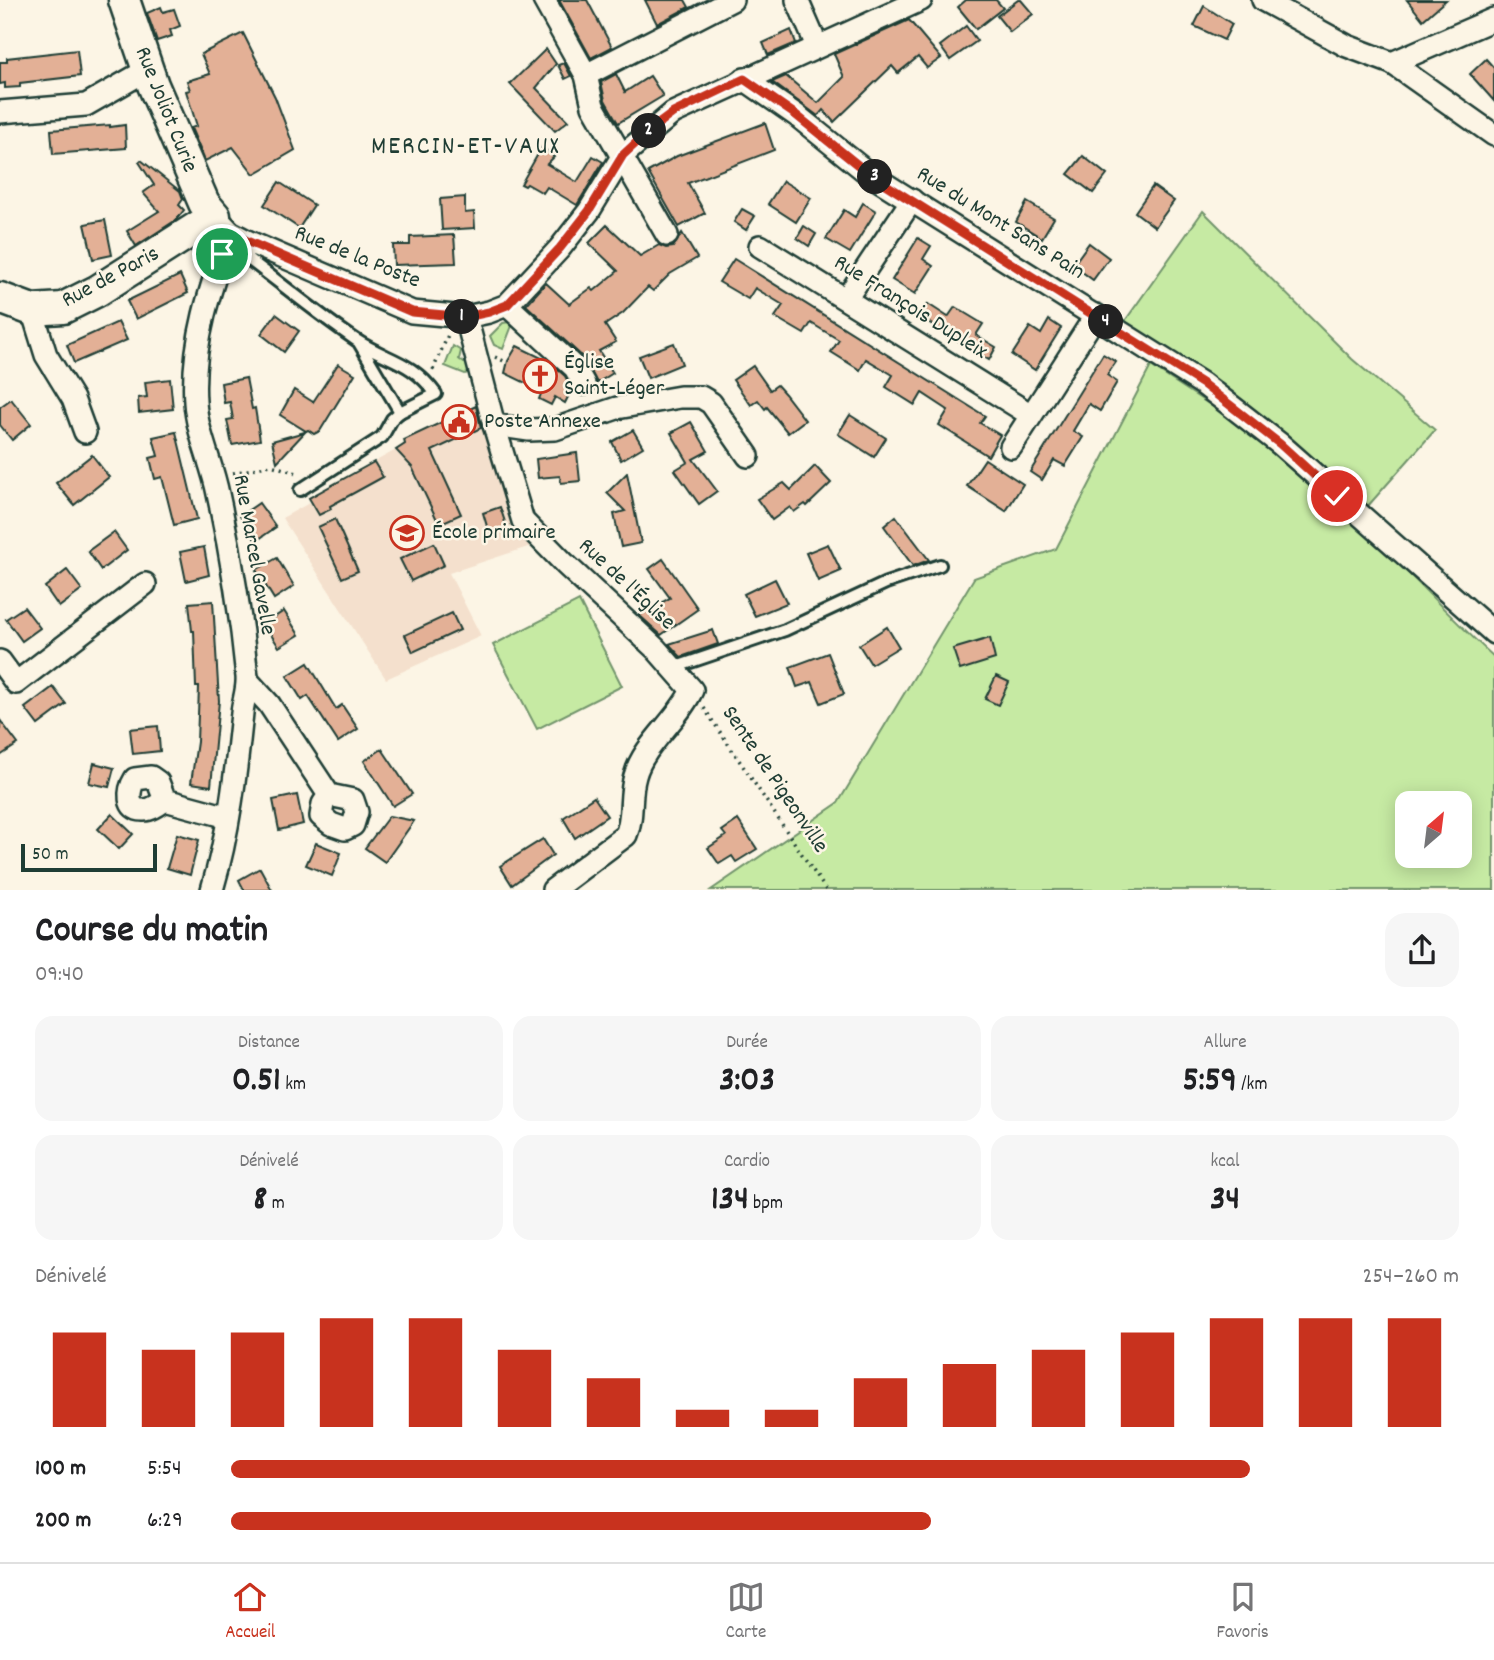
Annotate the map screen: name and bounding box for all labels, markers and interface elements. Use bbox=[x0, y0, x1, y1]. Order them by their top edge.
street label: Rue Joliot Curie bbox=[125, 42, 205, 178]
pin: 2 bbox=[632, 114, 666, 148]
text: 2 bbox=[644, 117, 653, 144]
district label: MERCIN-ET-VAUX bbox=[371, 129, 561, 166]
street label: Rue du Mont Sans Pain bbox=[909, 159, 1091, 289]
pin: 3 bbox=[858, 160, 892, 194]
text: 3 bbox=[870, 163, 879, 190]
street label: Rue de la Poste bbox=[289, 218, 425, 298]
pin bbox=[192, 224, 252, 284]
icon: arrive bbox=[203, 235, 241, 273]
street label: Rue de Paris bbox=[56, 238, 166, 318]
street label: Rue François Dupleix bbox=[827, 247, 994, 369]
pin: 1 bbox=[444, 300, 480, 334]
text: 1 bbox=[459, 303, 464, 330]
pin: 4 bbox=[1088, 304, 1124, 340]
text: 4 bbox=[1102, 308, 1109, 335]
place label: Église Saint-Léger bbox=[564, 347, 665, 406]
church icon: Église Saint-Léger bbox=[521, 357, 559, 395]
public building icon: Poste Annexe bbox=[440, 403, 478, 441]
place label: Poste Annexe bbox=[484, 406, 601, 439]
pin bbox=[1307, 466, 1367, 526]
street label: Rue Marcel Gavelle bbox=[223, 472, 283, 638]
icon: check bbox=[1318, 477, 1356, 515]
school or university icon: École primaire bbox=[388, 514, 426, 552]
place label: École primaire bbox=[432, 517, 556, 550]
street label: Rue de l'Église bbox=[570, 531, 682, 639]
street label: Sente de Pigeonville bbox=[712, 700, 836, 860]
north arrow bbox=[1395, 791, 1472, 868]
map controls bbox=[1395, 791, 1472, 868]
scale bar bbox=[21, 841, 158, 873]
text: 50 m bbox=[32, 842, 69, 869]
text: Course du matin bbox=[35, 905, 268, 960]
button: share bbox=[1385, 913, 1459, 987]
text: 09:40 bbox=[35, 959, 84, 992]
text: Distance bbox=[238, 1030, 300, 1057]
text: Durée bbox=[726, 1030, 768, 1057]
text: Allure bbox=[1203, 1030, 1247, 1057]
text: 0.51 bbox=[232, 1057, 281, 1107]
text: 3:03 bbox=[719, 1057, 775, 1107]
text: 5:59 bbox=[1183, 1057, 1237, 1107]
text: km bbox=[281, 1072, 306, 1099]
text: /km bbox=[1237, 1072, 1267, 1099]
text: Dénivelé bbox=[239, 1149, 299, 1176]
text: Cardio bbox=[724, 1149, 770, 1176]
text: kcal bbox=[1211, 1149, 1239, 1176]
text: 8 bbox=[253, 1176, 267, 1226]
text: 134 bbox=[711, 1176, 749, 1226]
text: 34 bbox=[1210, 1176, 1240, 1226]
text: m bbox=[267, 1191, 285, 1218]
text: bpm bbox=[749, 1191, 783, 1218]
text: Dénivelé bbox=[35, 1261, 107, 1294]
text: 254–260 m bbox=[1362, 1261, 1459, 1294]
text: 100 m bbox=[35, 1453, 86, 1486]
text: 5:54 bbox=[147, 1453, 182, 1486]
text: 200 m bbox=[35, 1505, 91, 1538]
text: 6:29 bbox=[147, 1505, 183, 1538]
tab: Accueil bbox=[225, 1578, 275, 1647]
tab: Carte bbox=[726, 1578, 766, 1647]
tab: Favoris bbox=[1217, 1578, 1269, 1647]

